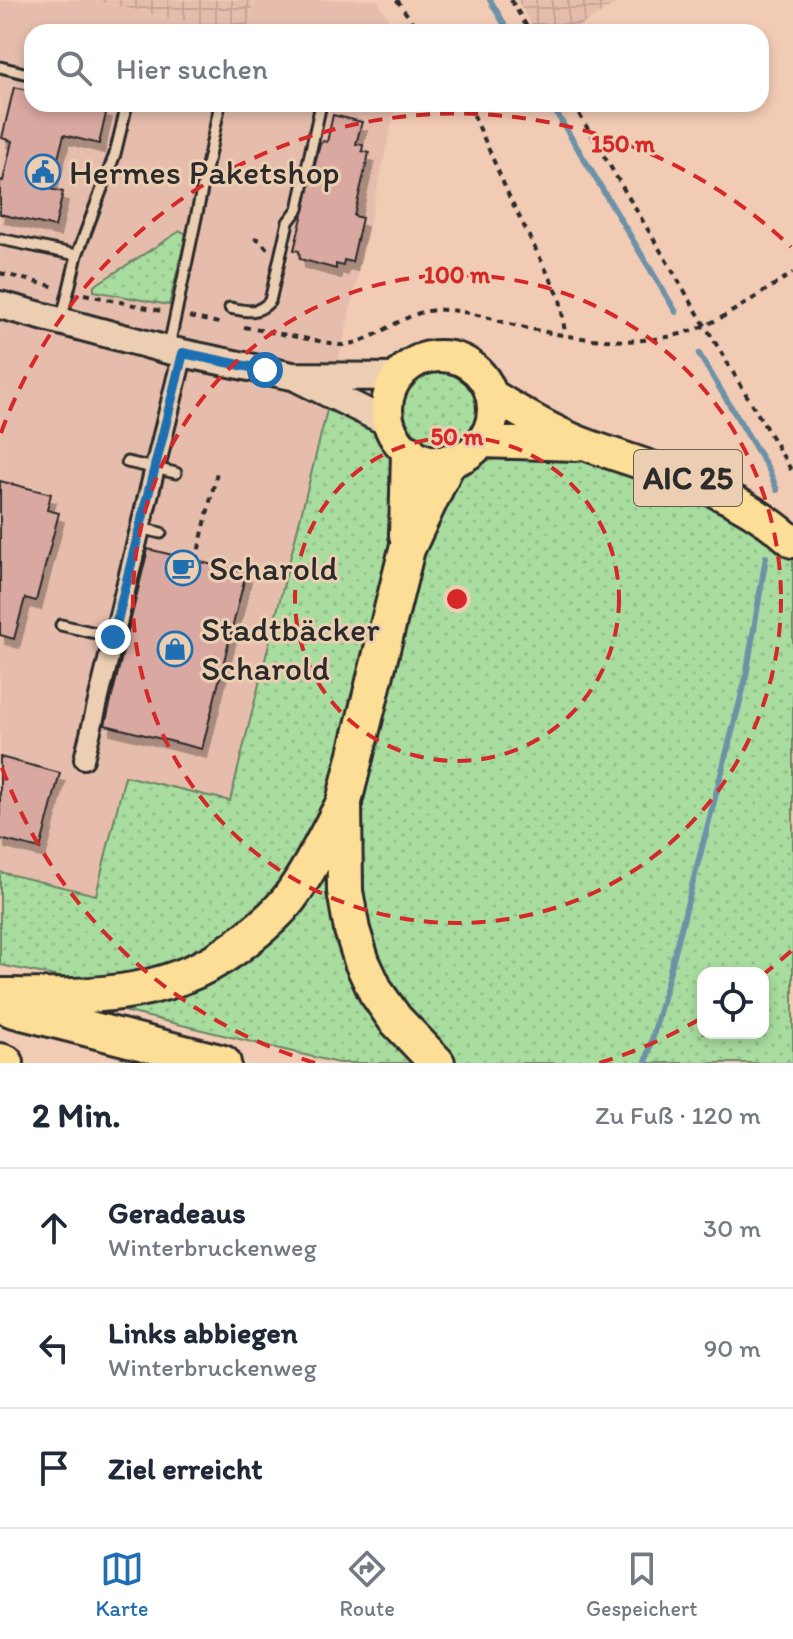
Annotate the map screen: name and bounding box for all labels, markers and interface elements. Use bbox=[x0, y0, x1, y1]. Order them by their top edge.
search box bbox=[24, 24, 769, 112]
icon: search bbox=[52, 46, 96, 90]
text: Hier suchen bbox=[116, 50, 268, 87]
text: 150 m bbox=[591, 129, 656, 158]
place label: Hermes Paketshop bbox=[69, 152, 340, 193]
public building icon: Hermes Paketshop bbox=[24, 153, 62, 191]
text: 100 m bbox=[424, 260, 491, 289]
route start bbox=[247, 352, 283, 388]
text: 50 m bbox=[431, 422, 484, 451]
road number: AIC 25 bbox=[634, 450, 742, 506]
place label: Scharold bbox=[209, 548, 338, 589]
cafe icon: Scharold bbox=[164, 549, 202, 587]
centre of rings bbox=[443, 585, 471, 613]
place label: Stadtbäcker Scharold bbox=[201, 609, 380, 689]
route end bbox=[95, 619, 131, 655]
shop icon: Stadtbäcker Scharold bbox=[156, 630, 194, 668]
map controls bbox=[697, 967, 769, 1039]
button: locate bbox=[697, 967, 769, 1039]
text: 2 Min. bbox=[32, 1095, 121, 1136]
text: Zu Fuß · 120 m bbox=[595, 1099, 761, 1131]
text: Geradeaus bbox=[108, 1194, 246, 1231]
icon: ahead bbox=[32, 1206, 76, 1250]
text: 30 m bbox=[703, 1212, 761, 1244]
text: Winterbruckenweg bbox=[108, 1231, 317, 1263]
text: Links abbiegen bbox=[108, 1314, 298, 1351]
icon: left bbox=[32, 1326, 76, 1370]
text: 90 m bbox=[704, 1332, 761, 1364]
text: Winterbruckenweg bbox=[108, 1351, 317, 1383]
icon: arrive bbox=[32, 1446, 76, 1490]
text: Ziel erreicht bbox=[108, 1450, 263, 1487]
tab: Karte bbox=[96, 1547, 148, 1622]
tab: Route bbox=[340, 1547, 395, 1622]
tab: Gespeichert bbox=[586, 1547, 697, 1622]

